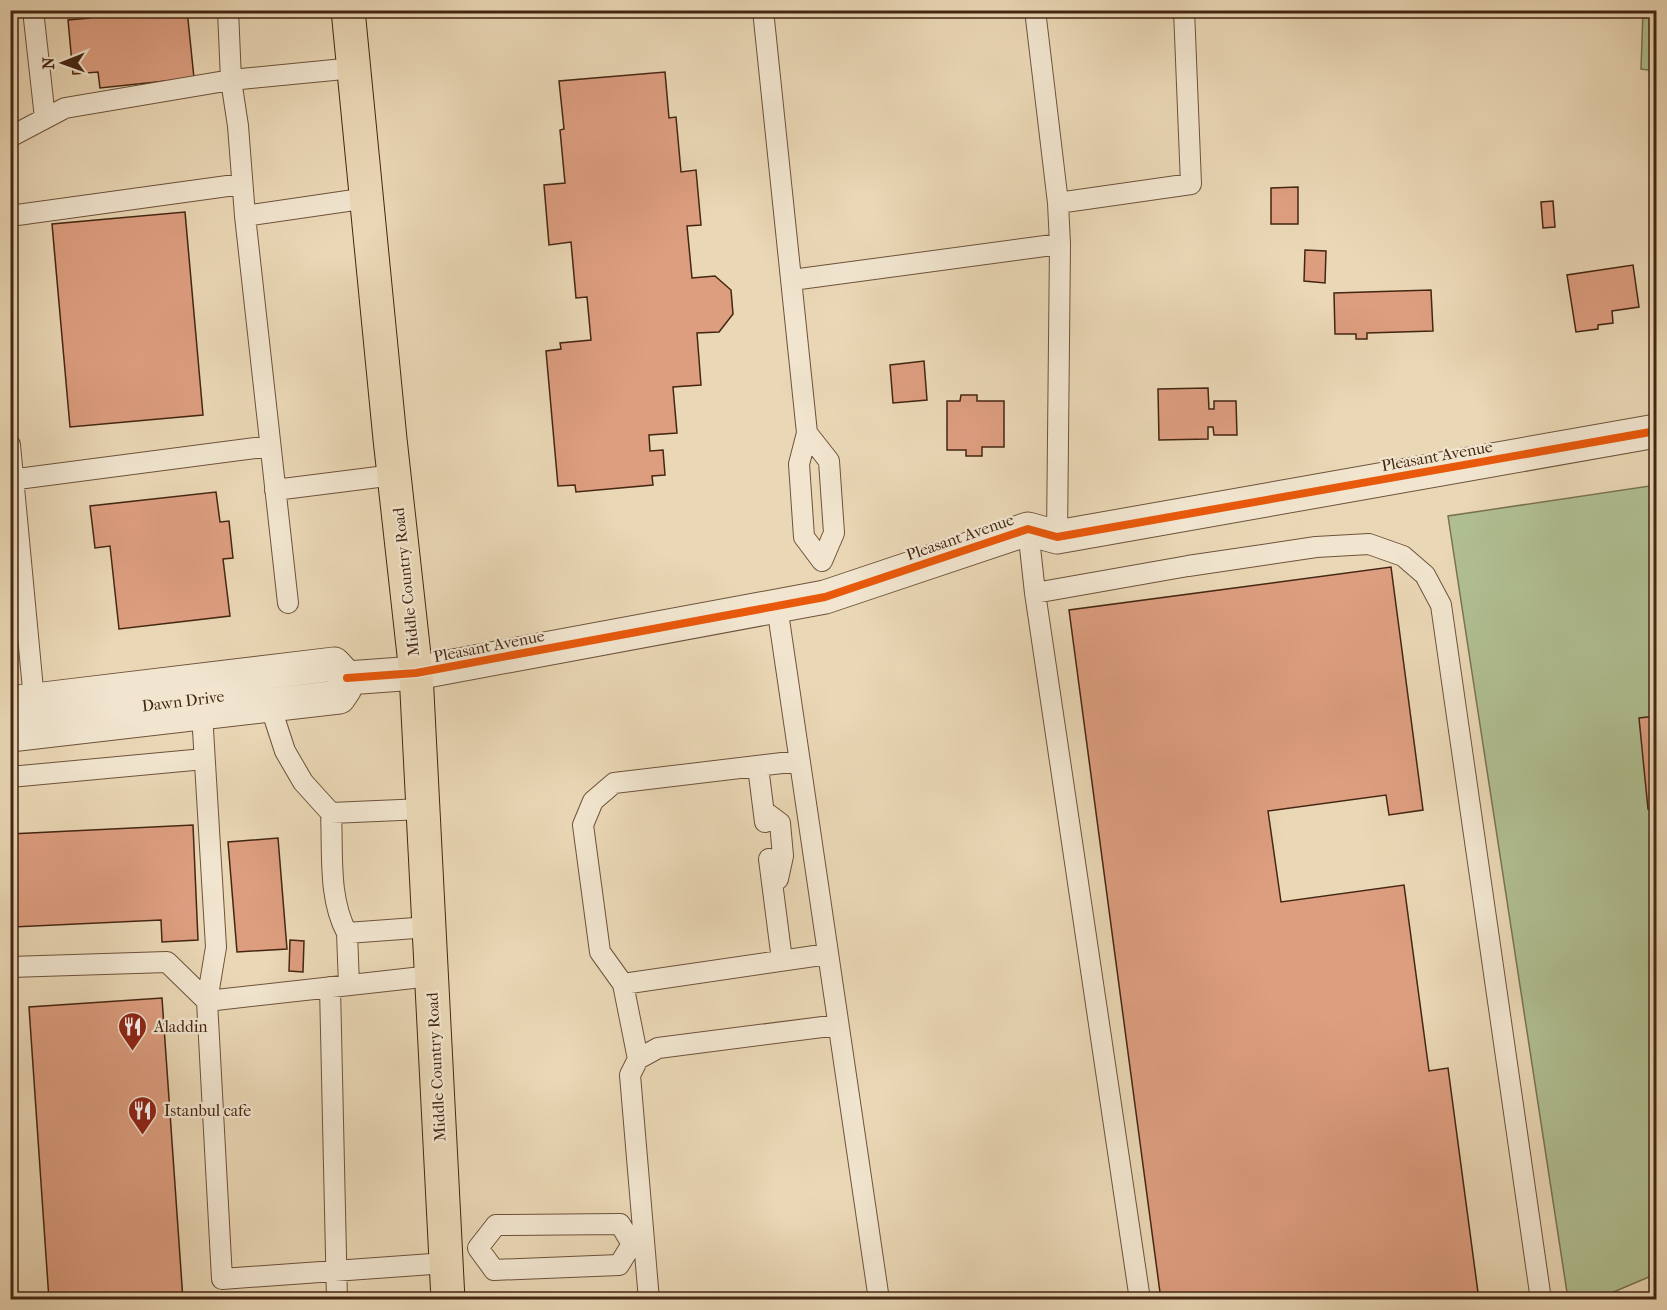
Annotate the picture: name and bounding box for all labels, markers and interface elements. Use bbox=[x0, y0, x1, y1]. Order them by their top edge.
north arrow bbox=[33, 33, 93, 93]
text: N bbox=[39, 56, 58, 69]
street label: Pleasant Avenue bbox=[1380, 437, 1494, 475]
street label: Middle Country Road bbox=[389, 506, 423, 657]
street label: Pleasant Avenue bbox=[904, 510, 1016, 564]
street label: Pleasant Avenue bbox=[432, 626, 546, 666]
street label: Dawn Drive bbox=[141, 687, 225, 715]
street label: Middle Country Road bbox=[423, 992, 449, 1142]
restaurant icon: Aladdin bbox=[117, 1010, 149, 1052]
place label: Aladdin bbox=[153, 1017, 208, 1036]
restaurant icon: Istanbul cafe bbox=[127, 1094, 159, 1136]
place label: Istanbul cafe bbox=[164, 1101, 251, 1120]

